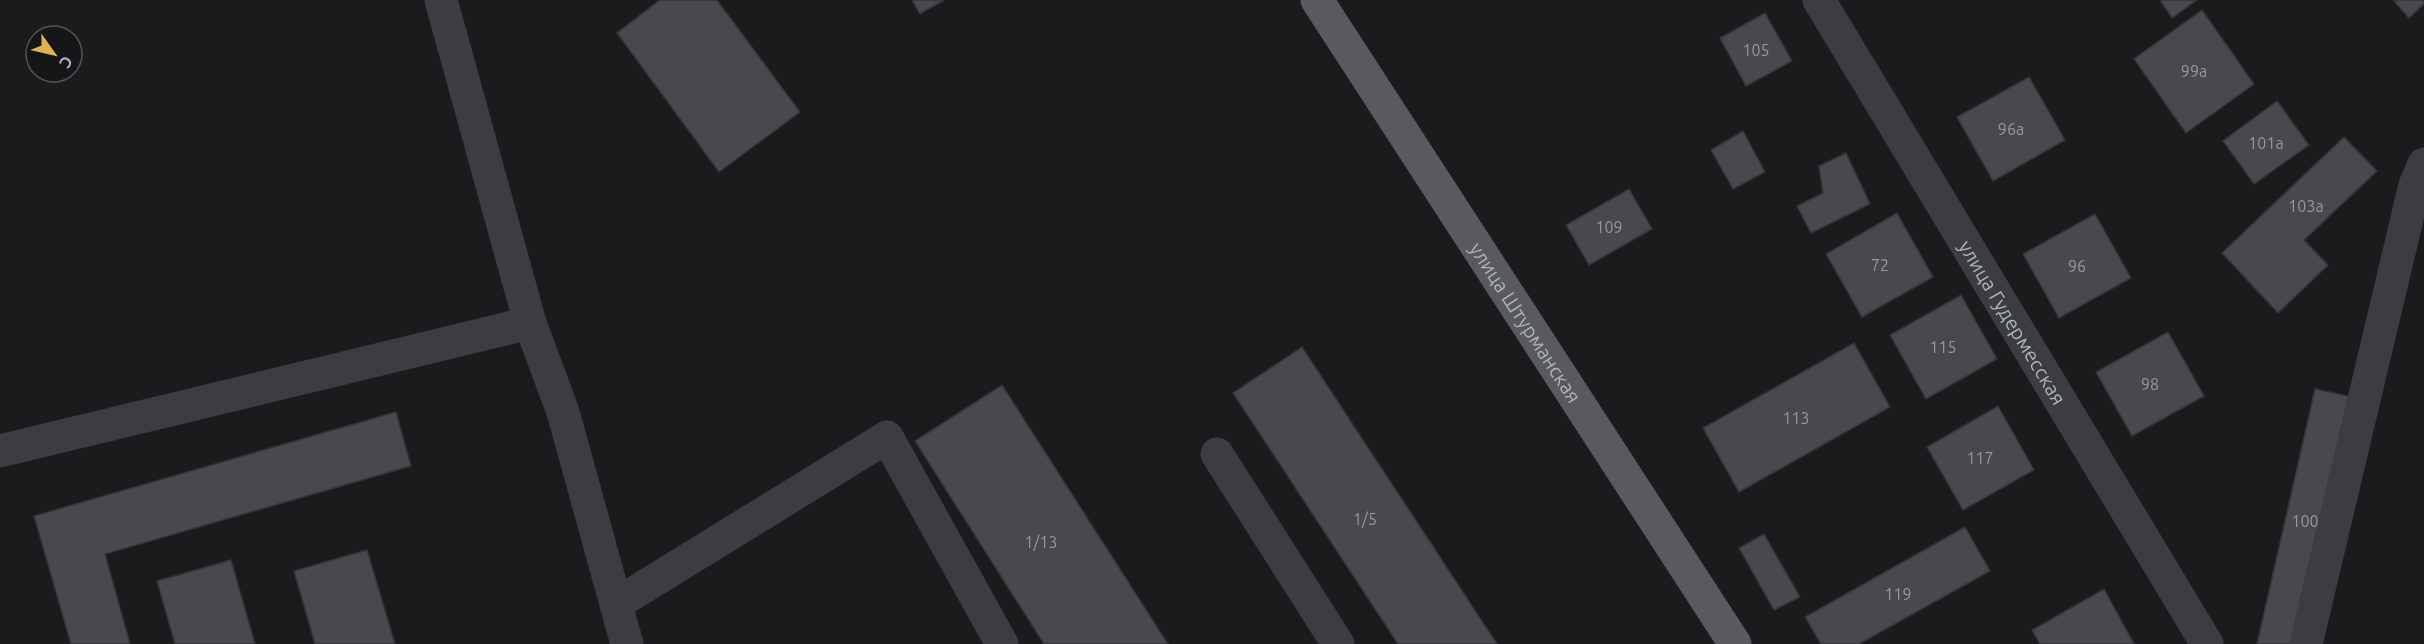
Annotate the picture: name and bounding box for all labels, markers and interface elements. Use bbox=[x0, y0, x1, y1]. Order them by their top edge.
north arrow bbox=[24, 24, 84, 84]
house number: 105 bbox=[1742, 41, 1770, 59]
text: С bbox=[56, 53, 77, 72]
house number: 99а bbox=[2181, 62, 2207, 80]
house number: 96а bbox=[1998, 120, 2024, 138]
house number: 101а bbox=[2248, 134, 2284, 152]
house number: 103а bbox=[2288, 197, 2324, 215]
house number: 109 bbox=[1595, 218, 1623, 236]
street label: улица Гудермесская bbox=[1955, 236, 2071, 408]
street label: улица Штурманская bbox=[1466, 238, 1587, 407]
house number: 72 bbox=[1871, 256, 1889, 274]
house number: 96 bbox=[2068, 257, 2086, 275]
house number: 115 bbox=[1929, 338, 1957, 356]
house number: 98 bbox=[2141, 375, 2159, 393]
house number: 113 bbox=[1782, 409, 1810, 427]
house number: 117 bbox=[1966, 449, 1994, 467]
house number: 1/5 bbox=[1353, 510, 1377, 528]
house number: 100 bbox=[2291, 512, 2319, 530]
house number: 1/13 bbox=[1025, 533, 1057, 551]
house number: 119 bbox=[1884, 585, 1912, 603]

